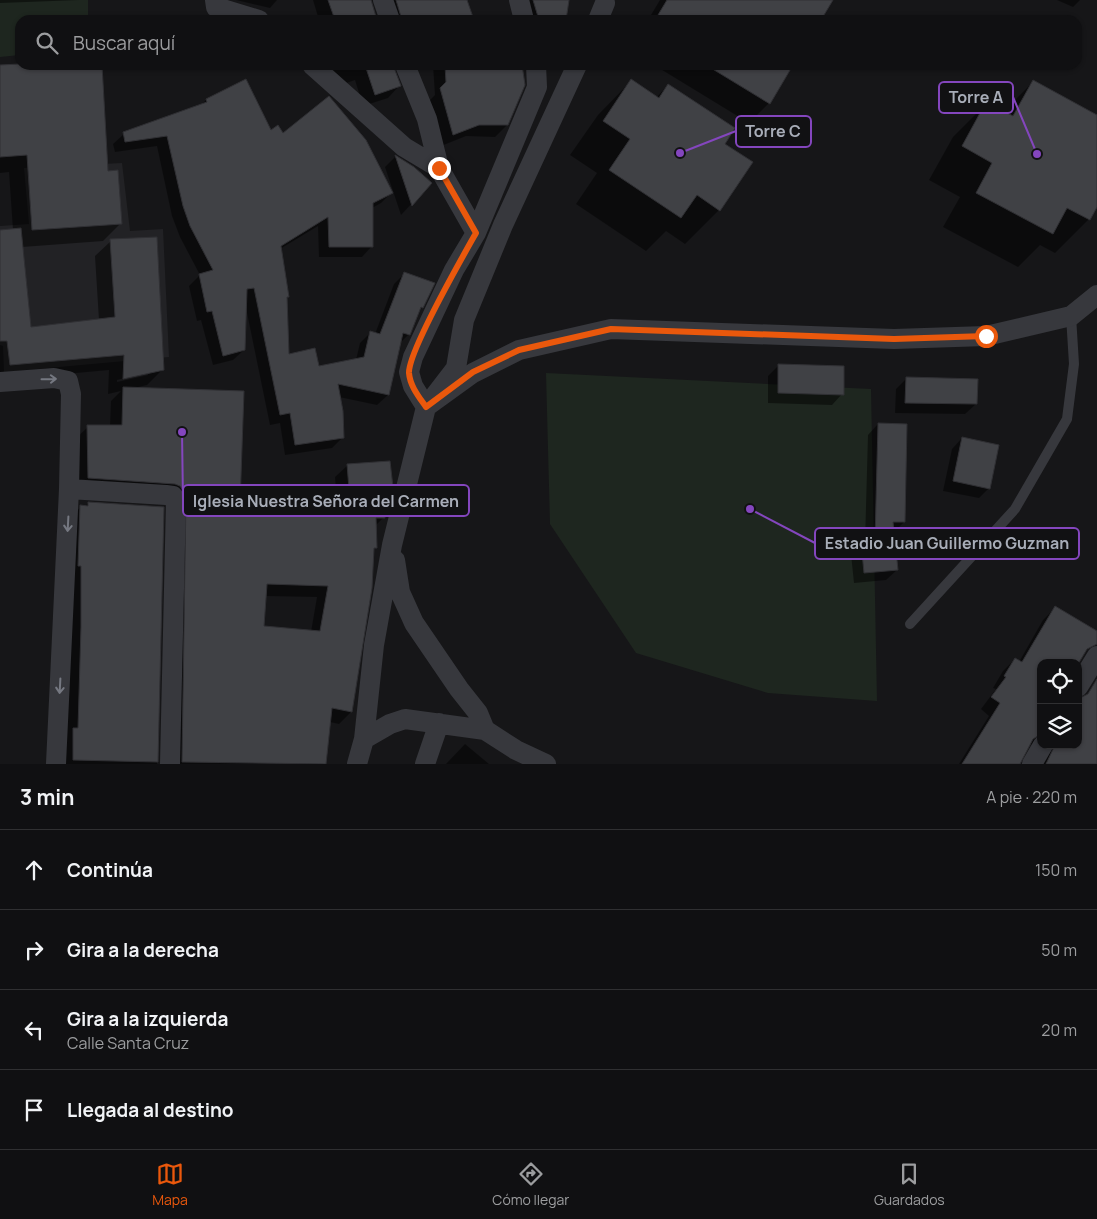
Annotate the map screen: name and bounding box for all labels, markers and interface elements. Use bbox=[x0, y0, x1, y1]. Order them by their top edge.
search box bbox=[15, 15, 1082, 70]
icon: search bbox=[33, 29, 61, 57]
text: Buscar aquí bbox=[73, 30, 175, 56]
callout: Torre A bbox=[939, 82, 1013, 113]
text: Torre A bbox=[949, 86, 1004, 108]
callout: Torre C bbox=[736, 116, 811, 147]
text: Torre C bbox=[745, 120, 801, 142]
route end bbox=[428, 157, 451, 180]
route start bbox=[975, 325, 998, 348]
one-way arrow bbox=[40, 374, 56, 384]
callout: Iglesia Nuestra Señora del Carmen bbox=[183, 485, 469, 516]
text: Iglesia Nuestra Señora del Carmen bbox=[193, 490, 459, 512]
one-way arrow bbox=[63, 516, 72, 532]
callout: Estadio Juan Guillermo Guzman bbox=[815, 528, 1079, 559]
text: Estadio Juan Guillermo Guzman bbox=[825, 532, 1069, 554]
map controls bbox=[1037, 659, 1082, 749]
button: locate bbox=[1037, 659, 1082, 704]
one-way arrow bbox=[55, 678, 64, 694]
button: layers bbox=[1037, 704, 1082, 749]
text: 3 min bbox=[20, 783, 74, 811]
text: A pie · 220 m bbox=[986, 786, 1077, 808]
icon: ahead bbox=[20, 856, 48, 884]
text: Continúa bbox=[67, 857, 153, 883]
text: 150 m bbox=[1035, 859, 1077, 881]
icon: right bbox=[20, 936, 48, 964]
text: Gira a la derecha bbox=[67, 937, 219, 963]
text: 50 m bbox=[1041, 939, 1077, 961]
text: Gira a la izquierda bbox=[67, 1006, 228, 1032]
icon: left bbox=[20, 1016, 48, 1044]
text: 20 m bbox=[1041, 1019, 1077, 1041]
text: Calle Santa Cruz bbox=[67, 1032, 189, 1054]
icon: arrive bbox=[20, 1096, 48, 1124]
text: Llegada al destino bbox=[67, 1097, 234, 1123]
tab: Mapa bbox=[152, 1160, 188, 1209]
tab: Cómo llegar bbox=[492, 1160, 569, 1209]
tab: Guardados bbox=[874, 1160, 945, 1209]

